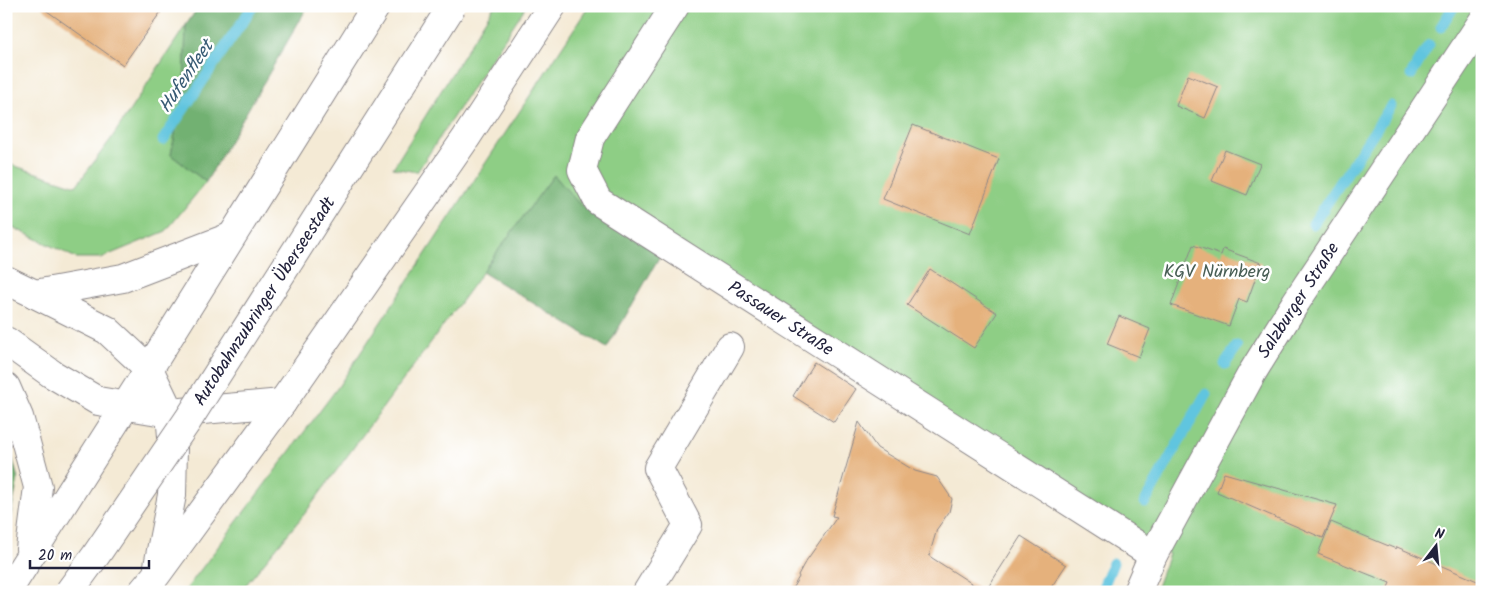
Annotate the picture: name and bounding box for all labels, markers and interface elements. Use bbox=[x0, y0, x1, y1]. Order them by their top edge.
water label: Hufenfleet bbox=[151, 32, 224, 120]
street label: Autobahnzubringer Überseestadt bbox=[186, 190, 345, 412]
street label: Salzburger Straße bbox=[1251, 237, 1348, 365]
park label: KGV Nürnberg bbox=[1164, 258, 1270, 287]
street label: Passauer Straße bbox=[721, 274, 839, 365]
north arrow bbox=[1410, 520, 1460, 570]
text: N bbox=[1432, 523, 1447, 546]
scale bar bbox=[30, 538, 149, 570]
text: 20 m bbox=[38, 544, 72, 568]

